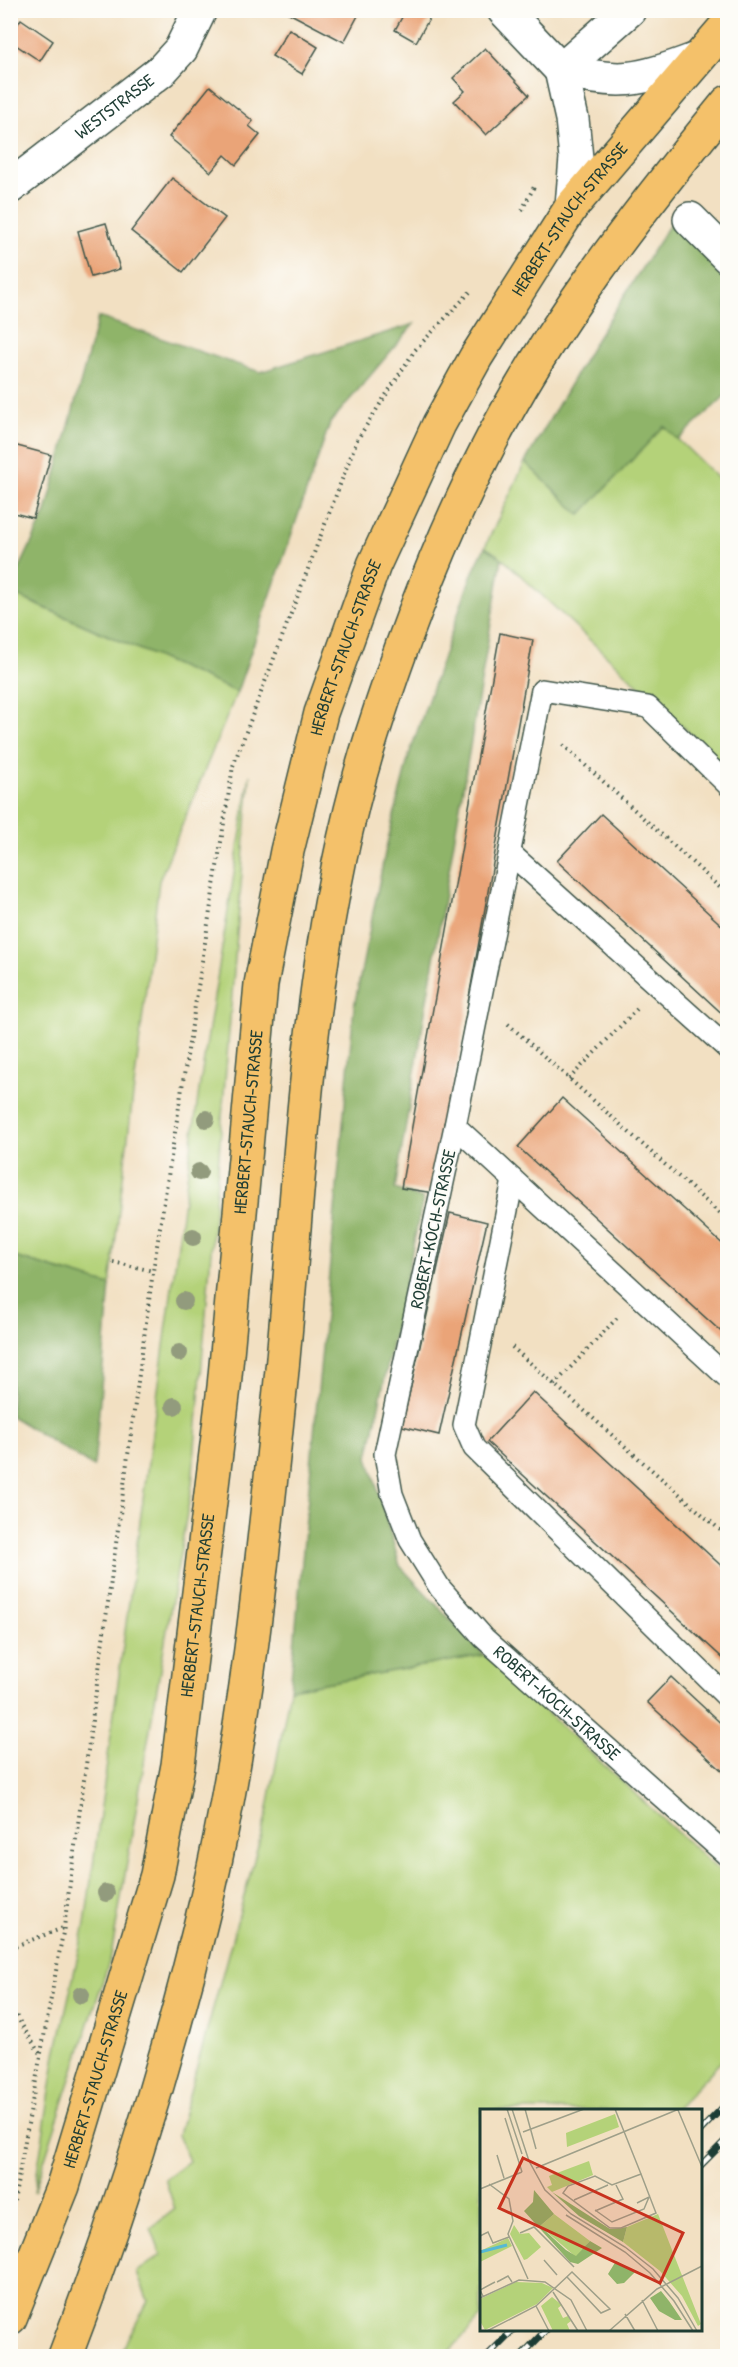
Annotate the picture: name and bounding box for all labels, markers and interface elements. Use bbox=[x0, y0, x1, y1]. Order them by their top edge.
street label: WESTSTRASSE bbox=[70, 68, 159, 145]
street label: HERBERT-STAUCH-STRASSE bbox=[505, 137, 633, 301]
street label: HERBERT-STAUCH-STRASSE bbox=[303, 555, 387, 738]
street label: HERBERT-STAUCH-STRASSE bbox=[227, 1029, 269, 1215]
street label: ROBERT-KOCH-STRASSE bbox=[403, 1147, 462, 1311]
street label: HERBERT-STAUCH-STRASSE bbox=[173, 1512, 221, 1698]
street label: ROBERT-KOCH-STRASSE bbox=[488, 1639, 626, 1766]
street label: HERBERT-STAUCH-STRASSE bbox=[56, 1987, 134, 2171]
inset map bbox=[480, 2109, 702, 2331]

